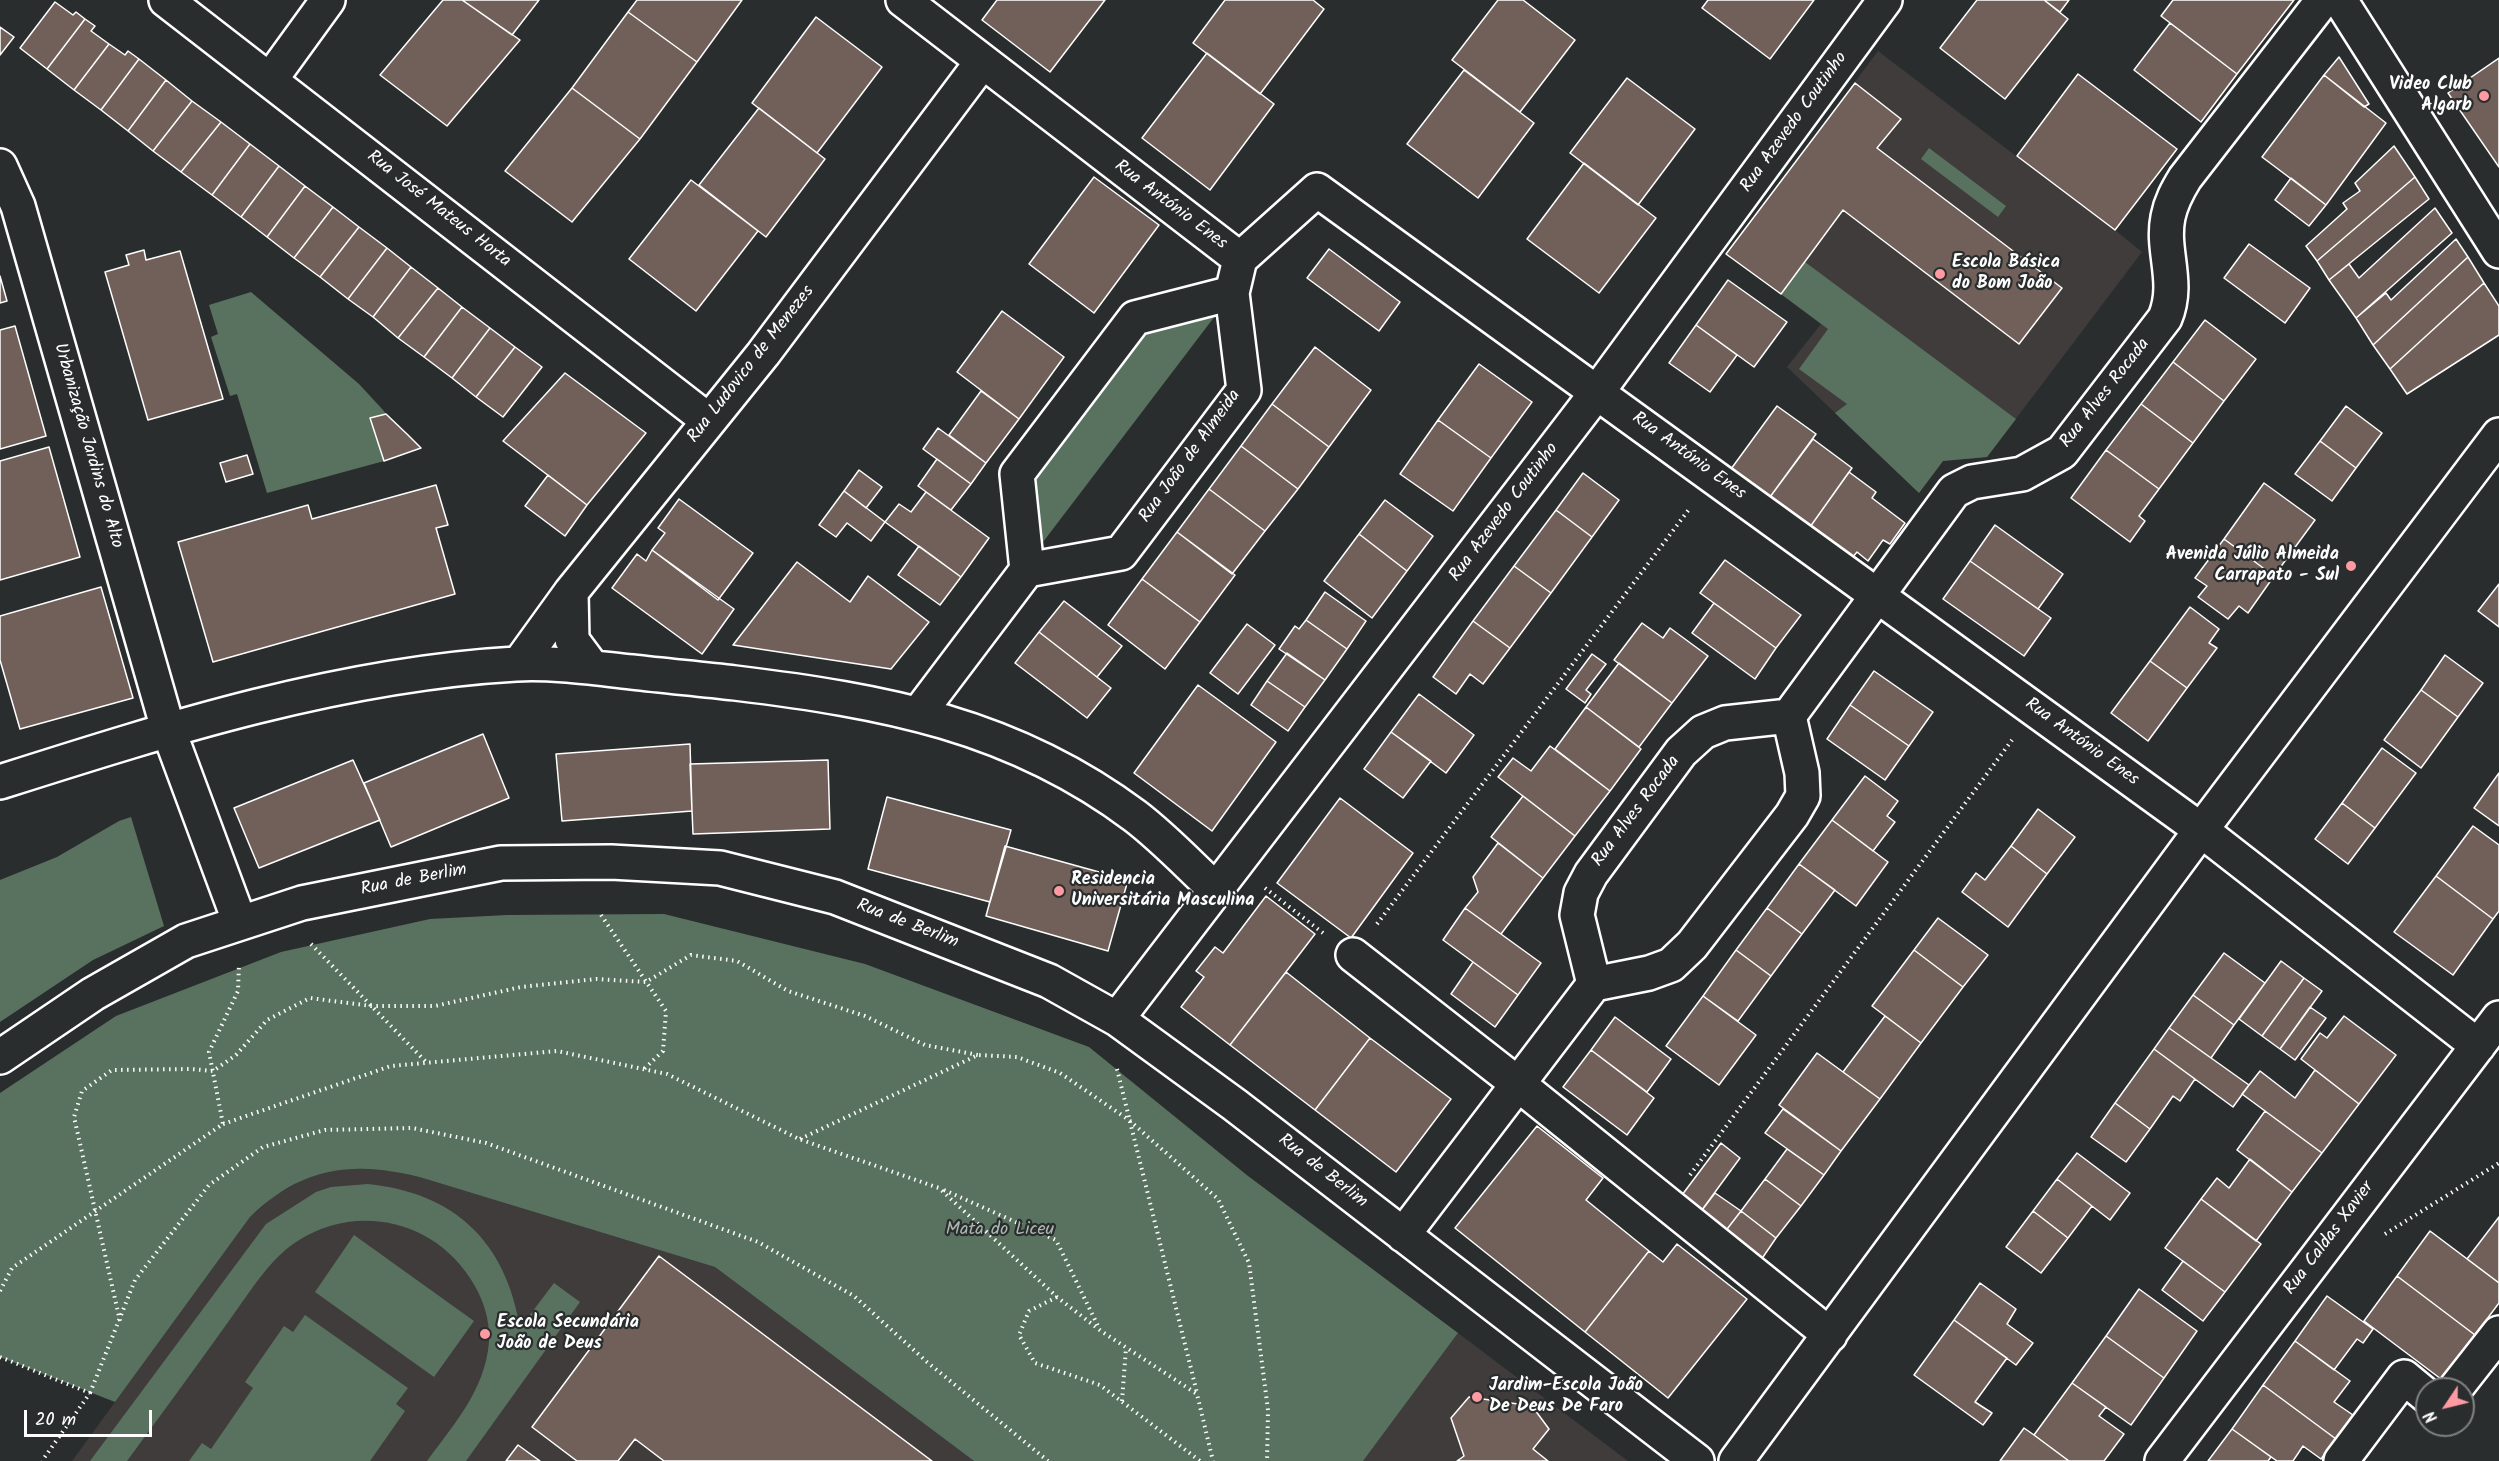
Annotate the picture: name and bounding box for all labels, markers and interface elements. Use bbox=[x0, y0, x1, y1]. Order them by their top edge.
street label: Rua Azevedo Coutinho bbox=[1737, 49, 1853, 197]
place label: Video Club Algarb bbox=[2389, 75, 2472, 118]
marker: Video Club Algarb bbox=[2477, 89, 2491, 103]
street label: Rua José Mateus Horta bbox=[362, 147, 514, 273]
street label: Rua António Enes bbox=[1109, 157, 1231, 255]
place label: Escola Básica do Bom João bbox=[1952, 253, 2060, 296]
marker: Escola Básica do Bom João bbox=[1933, 267, 1947, 281]
street label: Rua Ludovico de Menezes bbox=[684, 282, 820, 448]
street label: Rua Alves Rocada bbox=[2056, 335, 2156, 453]
street label: Urbanização Jardins do Alto bbox=[47, 341, 127, 551]
street label: Rua João de Almeida bbox=[1136, 386, 1246, 528]
street label: Rua António Enes bbox=[1627, 408, 1749, 506]
street label: Rua Azevedo Coutinho bbox=[1446, 439, 1564, 587]
place label: Avenida Júlio Almeida Carrapato - Sul bbox=[2166, 545, 2339, 588]
marker: Avenida Júlio Almeida Carrapato - Sul bbox=[2344, 559, 2358, 573]
street label: Rua António Enes bbox=[2020, 694, 2142, 792]
street label: Rua Alves Rocada bbox=[1588, 752, 1686, 872]
street label: Rua de Berlim bbox=[359, 860, 469, 902]
place label: Residencia Universitária Masculina bbox=[1071, 870, 1254, 912]
marker: Residencia Universitária Masculina bbox=[1052, 884, 1066, 898]
street label: Rua de Berlim bbox=[853, 896, 961, 954]
street label: Rua de Berlim bbox=[1273, 1130, 1371, 1214]
street label: Rua Caldas Xavier bbox=[2280, 1178, 2380, 1300]
park label: Mata do Liceu bbox=[946, 1220, 1054, 1242]
place label: Escola Secundária João de Deus bbox=[497, 1313, 639, 1356]
marker: Escola Secundária João de Deus bbox=[478, 1327, 492, 1341]
place label: Jardim-Escola João De Deus De Faro bbox=[1489, 1376, 1643, 1418]
north arrow bbox=[2415, 1377, 2475, 1437]
marker: Jardim-Escola João De Deus De Faro bbox=[1470, 1390, 1484, 1404]
scale bar bbox=[27, 1398, 154, 1436]
text: N bbox=[2418, 1405, 2445, 1428]
text: 20 m bbox=[35, 1406, 76, 1435]

